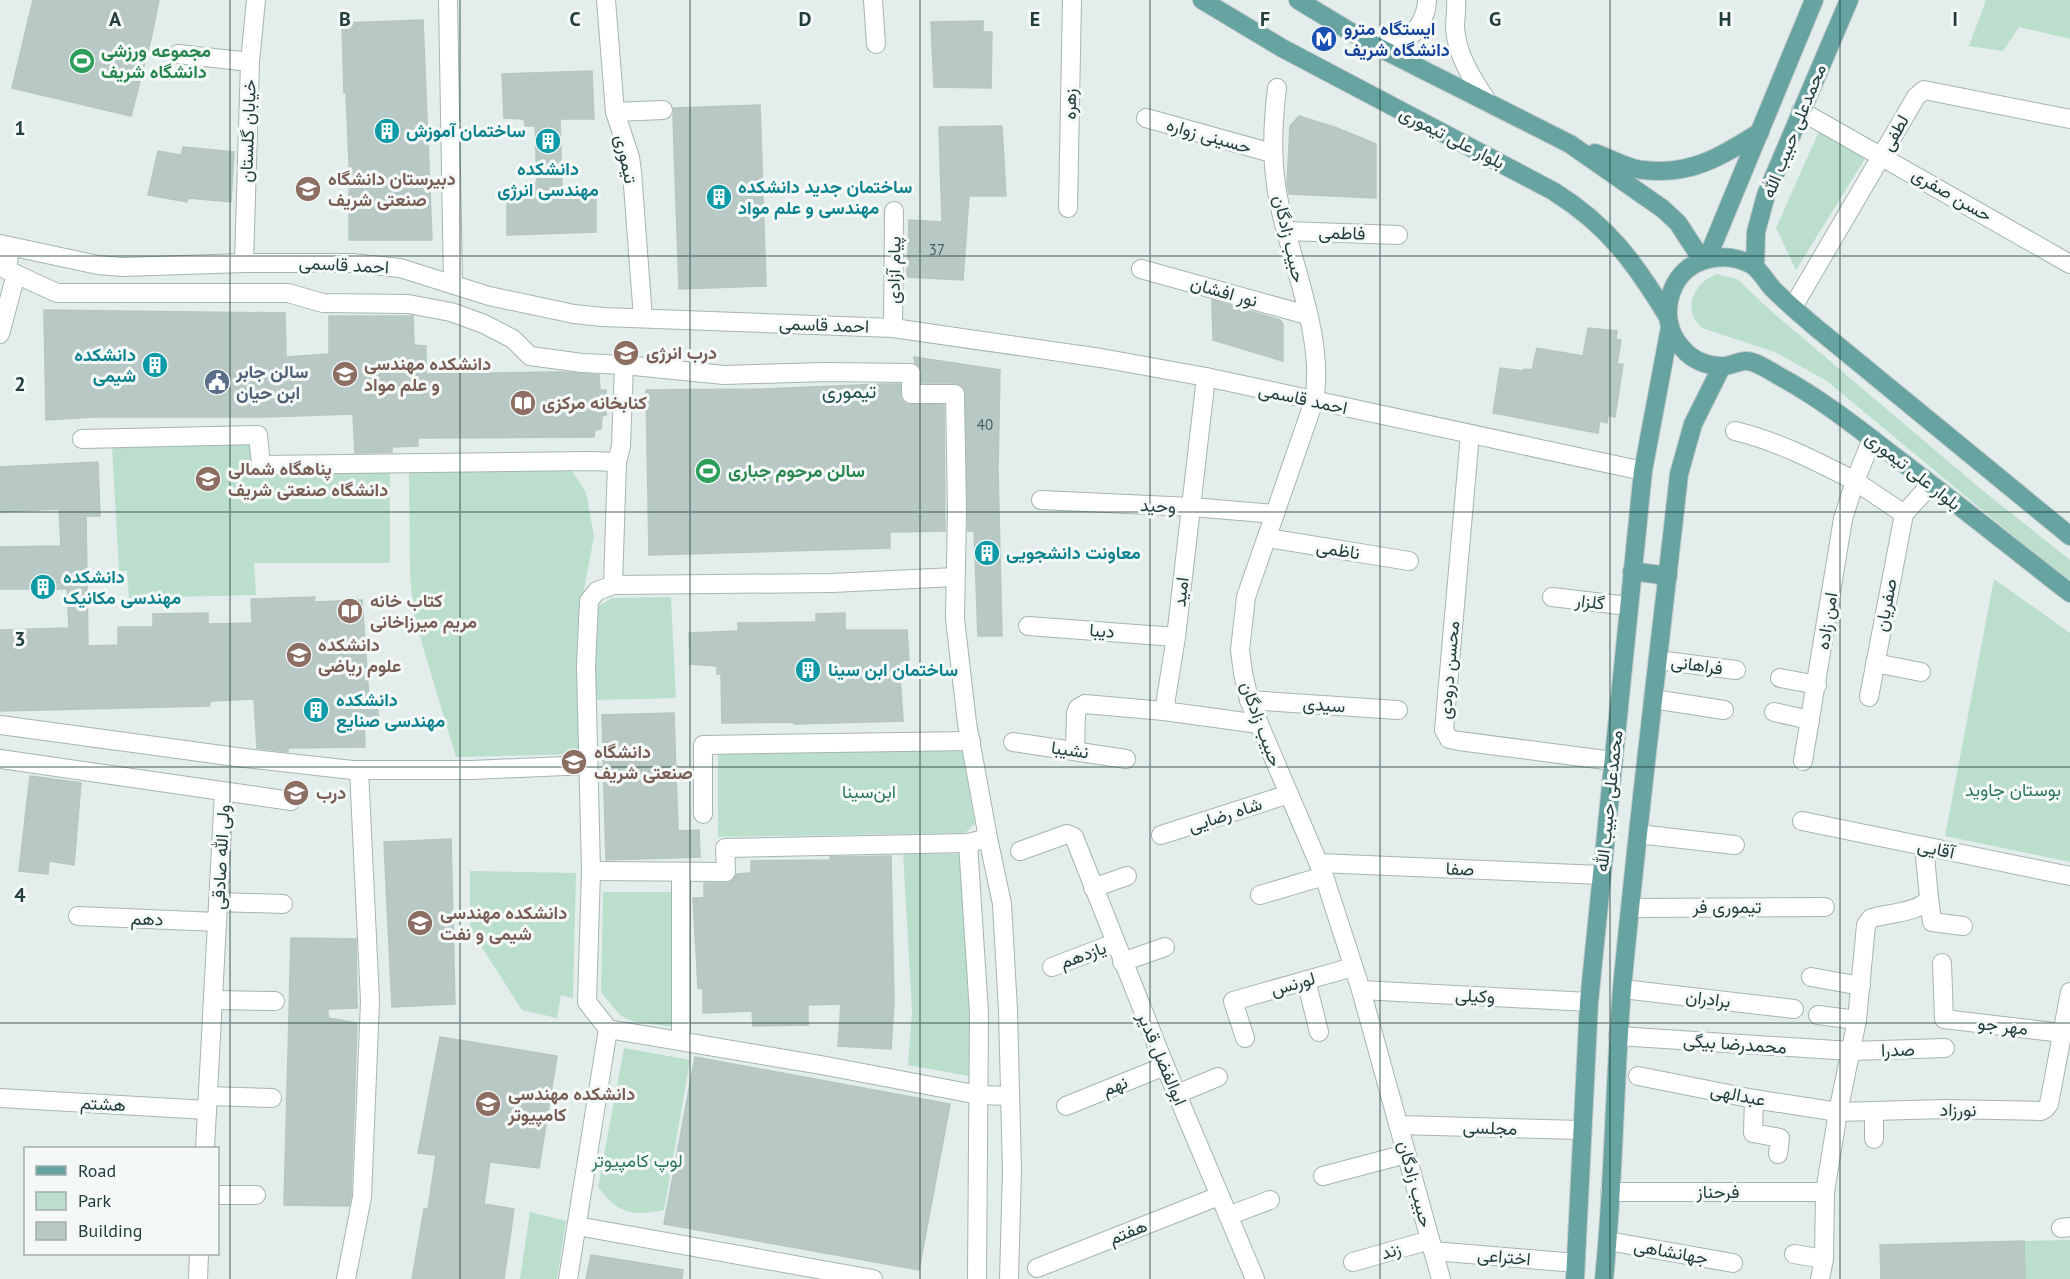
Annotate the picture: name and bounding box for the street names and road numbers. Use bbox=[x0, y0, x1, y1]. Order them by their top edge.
street label: محمدعلی حبیب الله bbox=[1756, 61, 1831, 201]
street label: خیابان گلستان bbox=[234, 79, 261, 183]
street label: زهره bbox=[1058, 88, 1081, 120]
street label: بلوار علی تیموری bbox=[1396, 101, 1509, 174]
street label: لطفی bbox=[1875, 111, 1914, 155]
street label: حسینی زواره bbox=[1164, 112, 1254, 159]
street label: تیموری bbox=[610, 132, 643, 185]
street label: حسن صفری bbox=[1908, 162, 1996, 227]
street label: حبیب زادگان bbox=[1268, 193, 1311, 285]
street label: فاطمی bbox=[1318, 220, 1366, 245]
street label: پیام آزادی bbox=[881, 236, 907, 304]
street label: احمد قاسمی bbox=[298, 251, 390, 278]
street label: نور افشان bbox=[1188, 271, 1260, 312]
street label: احمد قاسمی bbox=[778, 311, 870, 338]
street label: احمد قاسمی bbox=[1257, 378, 1350, 419]
street label: بلوار علی تیموری bbox=[1861, 426, 1966, 515]
street label: وحید bbox=[1139, 493, 1177, 518]
street label: ناظمی bbox=[1315, 535, 1362, 564]
street label: امید bbox=[1167, 576, 1194, 608]
street label: صفریان bbox=[1869, 576, 1902, 633]
street label: گلزار bbox=[1573, 588, 1606, 615]
street label: امن زاده bbox=[1811, 591, 1842, 651]
street label: دیبا bbox=[1089, 618, 1115, 643]
street label: محسن درودی bbox=[1433, 620, 1464, 720]
street label: فراهانی bbox=[1670, 649, 1724, 680]
street label: حبیب زادگان bbox=[1235, 678, 1287, 769]
street label: سیدی bbox=[1302, 692, 1346, 717]
street label: محمدعلی حبیب الله bbox=[1590, 729, 1627, 873]
street label: نشیبا bbox=[1050, 735, 1090, 764]
street label: شاه رضایی bbox=[1185, 792, 1265, 837]
street label: ولی الله صادقی bbox=[206, 804, 235, 910]
street label: آقایی bbox=[1915, 833, 1959, 864]
street label: صفا bbox=[1445, 857, 1475, 880]
street label: تیموری فر bbox=[1691, 895, 1762, 918]
street label: دهم bbox=[130, 906, 164, 932]
street label: یازدهم bbox=[1057, 936, 1109, 974]
street label: لورنس bbox=[1268, 966, 1318, 1001]
street label: وکیلی bbox=[1454, 983, 1496, 1008]
street label: برادران bbox=[1684, 984, 1732, 1013]
street label: ابوالفضل قدیر bbox=[1132, 1008, 1192, 1109]
street label: مهر جو bbox=[1977, 1011, 2029, 1040]
street label: محمدرضا بیگی bbox=[1682, 1028, 1788, 1059]
street label: صدرا bbox=[1881, 1037, 1915, 1062]
street label: نهم bbox=[1099, 1070, 1131, 1102]
street label: عبدالهی bbox=[1708, 1078, 1768, 1111]
street label: هشتم bbox=[80, 1091, 126, 1117]
street label: نورزاد bbox=[1939, 1098, 1977, 1121]
street label: مجلسی bbox=[1462, 1115, 1518, 1140]
street label: حبیب زادگان bbox=[1393, 1138, 1438, 1230]
street label: فرحناز bbox=[1696, 1180, 1739, 1203]
street label: هفتم bbox=[1105, 1214, 1151, 1250]
street label: جهانشاهی bbox=[1632, 1234, 1710, 1269]
street label: زند bbox=[1378, 1237, 1403, 1264]
street label: اختراعی bbox=[1476, 1243, 1532, 1270]

